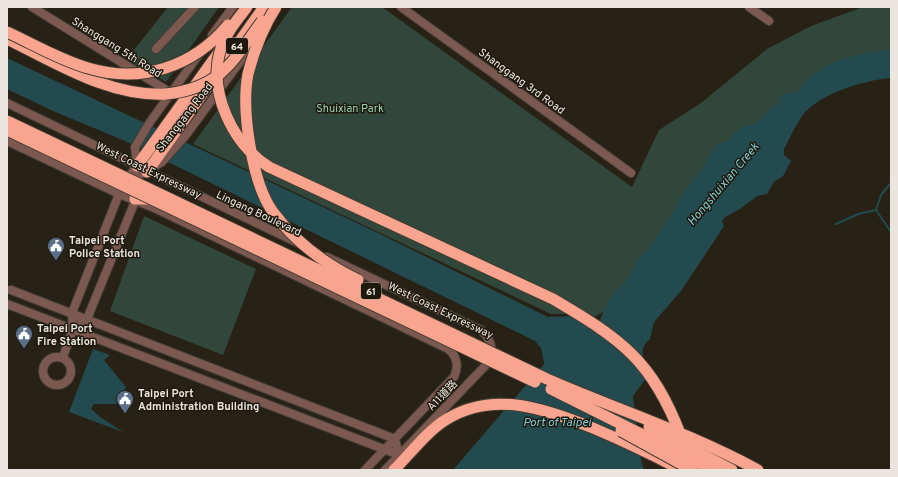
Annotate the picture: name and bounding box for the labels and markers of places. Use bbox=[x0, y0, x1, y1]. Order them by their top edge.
place label: Taipei Port Police Station bbox=[69, 234, 140, 261]
public building icon: Taipei Port Police Station bbox=[46, 236, 66, 261]
place label: Taipei Port Fire Station bbox=[37, 322, 96, 349]
public building icon: Taipei Port Fire Station bbox=[14, 324, 34, 349]
place label: Taipei Port Administration Building bbox=[138, 387, 259, 414]
public building icon: Taipei Port Administration Building bbox=[115, 389, 135, 414]

